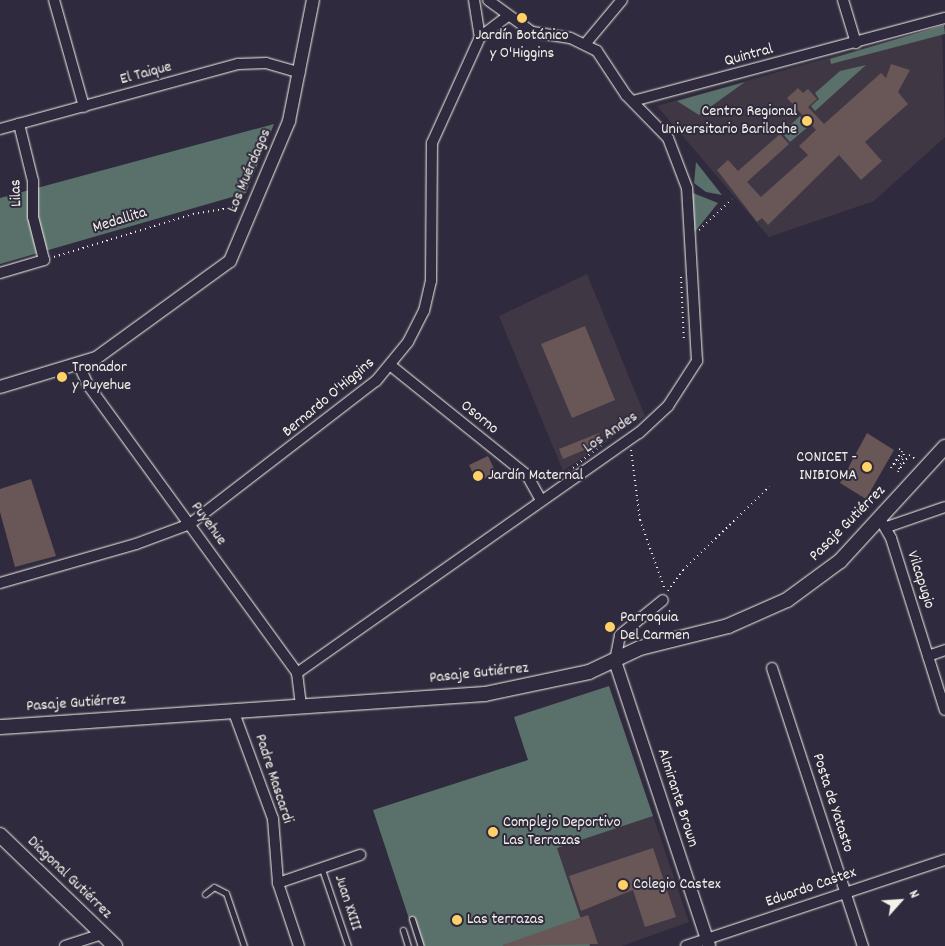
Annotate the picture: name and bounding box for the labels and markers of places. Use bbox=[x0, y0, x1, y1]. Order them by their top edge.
marker: Jardín Botánico y O'Higgins bbox=[516, 12, 528, 24]
place label: Jardín Botánico y O'Higgins bbox=[475, 26, 569, 64]
place label: Centro Regional Universitario Bariloche bbox=[661, 102, 797, 140]
marker: Centro Regional Universitario Bariloche bbox=[801, 115, 813, 127]
place label: Tronador y Puyehue bbox=[72, 358, 131, 396]
marker: Tronador y Puyehue bbox=[56, 371, 68, 383]
place label: CONICET - INIBIOMA bbox=[796, 448, 857, 486]
marker: CONICET - INIBIOMA bbox=[861, 461, 873, 473]
place label: Jardín Maternal bbox=[488, 466, 583, 486]
marker: Jardín Maternal bbox=[472, 470, 484, 482]
place label: Parroquia Del Carmen bbox=[620, 608, 690, 646]
marker: Parroquia Del Carmen bbox=[604, 621, 616, 633]
place label: Complejo Deportivo Las Terrazas bbox=[503, 813, 621, 851]
marker: Complejo Deportivo Las Terrazas bbox=[487, 826, 499, 838]
place label: Colegio Castex bbox=[633, 875, 721, 895]
marker: Colegio Castex bbox=[617, 879, 629, 891]
place label: Las terrazas bbox=[467, 910, 544, 930]
marker: Las terrazas bbox=[451, 914, 463, 926]

